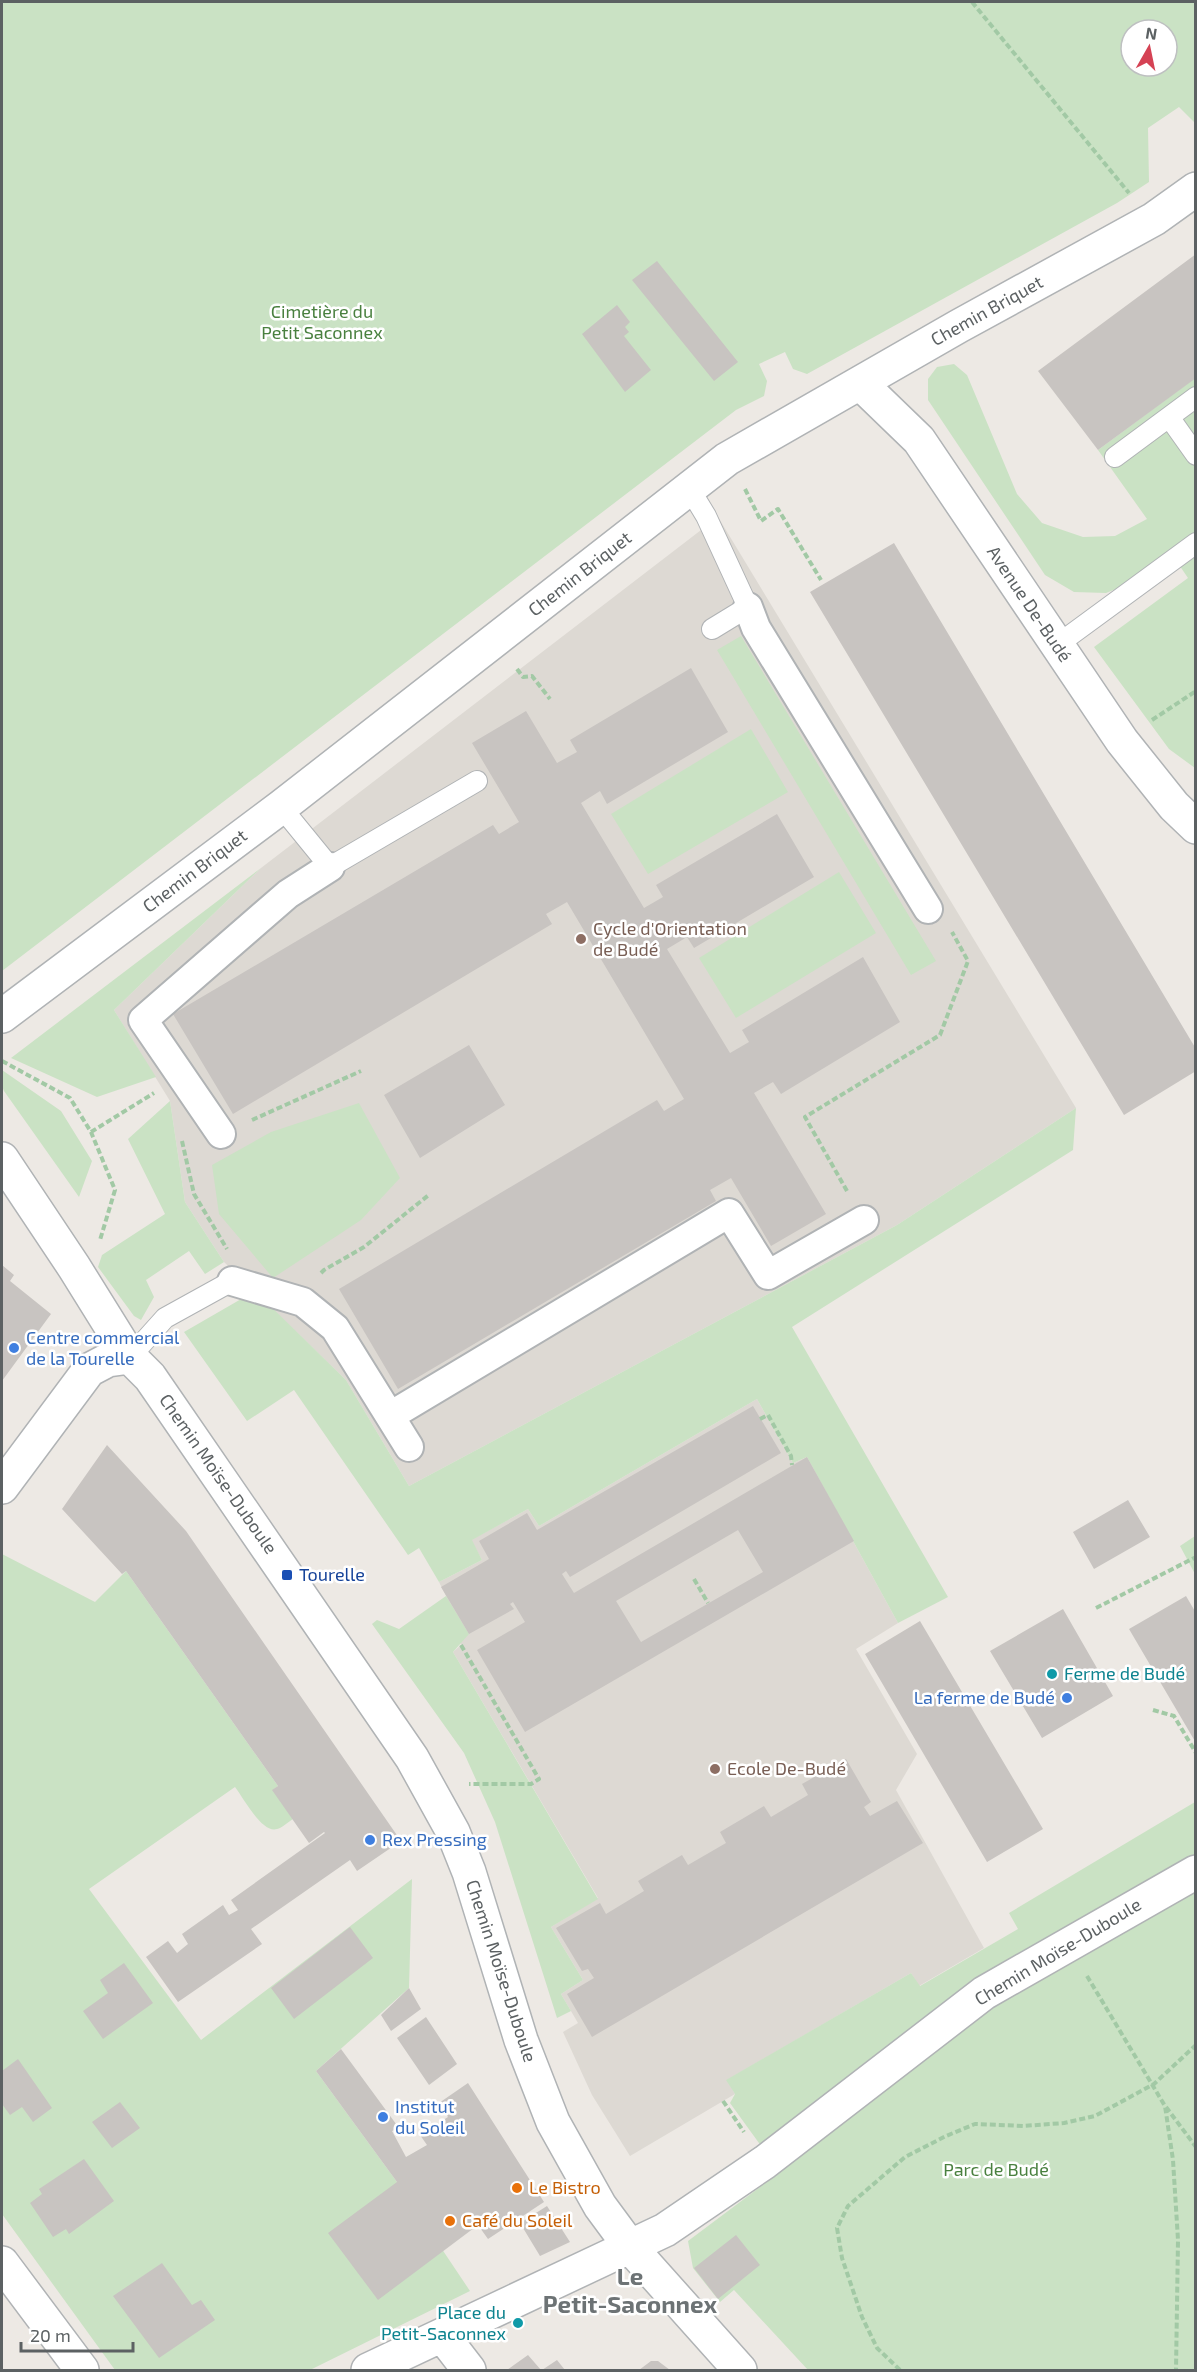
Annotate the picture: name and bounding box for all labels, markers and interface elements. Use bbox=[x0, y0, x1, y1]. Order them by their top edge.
north arrow bbox=[1119, 18, 1179, 78]
text: N bbox=[1144, 22, 1159, 43]
street label: Chemin Briquet bbox=[927, 270, 1047, 350]
park label: Cimetière du Petit Saconnex bbox=[261, 300, 383, 343]
street label: Chemin Briquet bbox=[523, 526, 636, 620]
street label: Avenue De-Budé bbox=[983, 541, 1077, 666]
street label: Chemin Briquet bbox=[138, 824, 251, 917]
place label: Cycle d'Orientation de Budé bbox=[593, 917, 747, 960]
marker: Cycle d'Orientation de Budé bbox=[574, 932, 588, 946]
place label: Centre commercial de la Tourelle bbox=[26, 1326, 180, 1369]
marker: Centre commercial de la Tourelle bbox=[7, 1341, 21, 1355]
street label: Chemin Moïse-Duboule bbox=[155, 1389, 282, 1558]
place label: Tourelle bbox=[299, 1563, 365, 1585]
marker: Tourelle bbox=[280, 1568, 294, 1582]
place label: Ferme de Budé bbox=[1064, 1662, 1185, 1684]
marker: Ferme de Budé bbox=[1045, 1667, 1059, 1681]
place label: La ferme de Budé bbox=[914, 1686, 1055, 1708]
marker: La ferme de Budé bbox=[1060, 1691, 1074, 1705]
place label: Ecole De-Budé bbox=[727, 1757, 846, 1779]
marker: Ecole De-Budé bbox=[708, 1762, 722, 1776]
place label: Rex Pressing bbox=[382, 1828, 487, 1850]
marker: Rex Pressing bbox=[363, 1833, 377, 1847]
street label: Chemin Moïse-Duboule bbox=[462, 1877, 542, 2065]
street label: Chemin Moïse-Duboule bbox=[970, 1893, 1145, 2010]
place label: Institut du Soleil bbox=[395, 2095, 465, 2138]
marker: Institut du Soleil bbox=[376, 2110, 390, 2124]
park label: Parc de Budé bbox=[943, 2158, 1049, 2180]
place label: Le Bistro bbox=[529, 2176, 601, 2198]
marker: Le Bistro bbox=[510, 2181, 524, 2195]
place label: Café du Soleil bbox=[462, 2209, 573, 2231]
marker: Café du Soleil bbox=[443, 2214, 457, 2228]
district label: Le Petit-Saconnex bbox=[543, 2261, 718, 2318]
place label: Place du Petit-Saconnex bbox=[381, 2301, 506, 2344]
scale bar bbox=[21, 2315, 134, 2353]
marker: Place du Petit-Saconnex bbox=[511, 2316, 525, 2330]
text: 20 m bbox=[30, 2324, 71, 2346]

